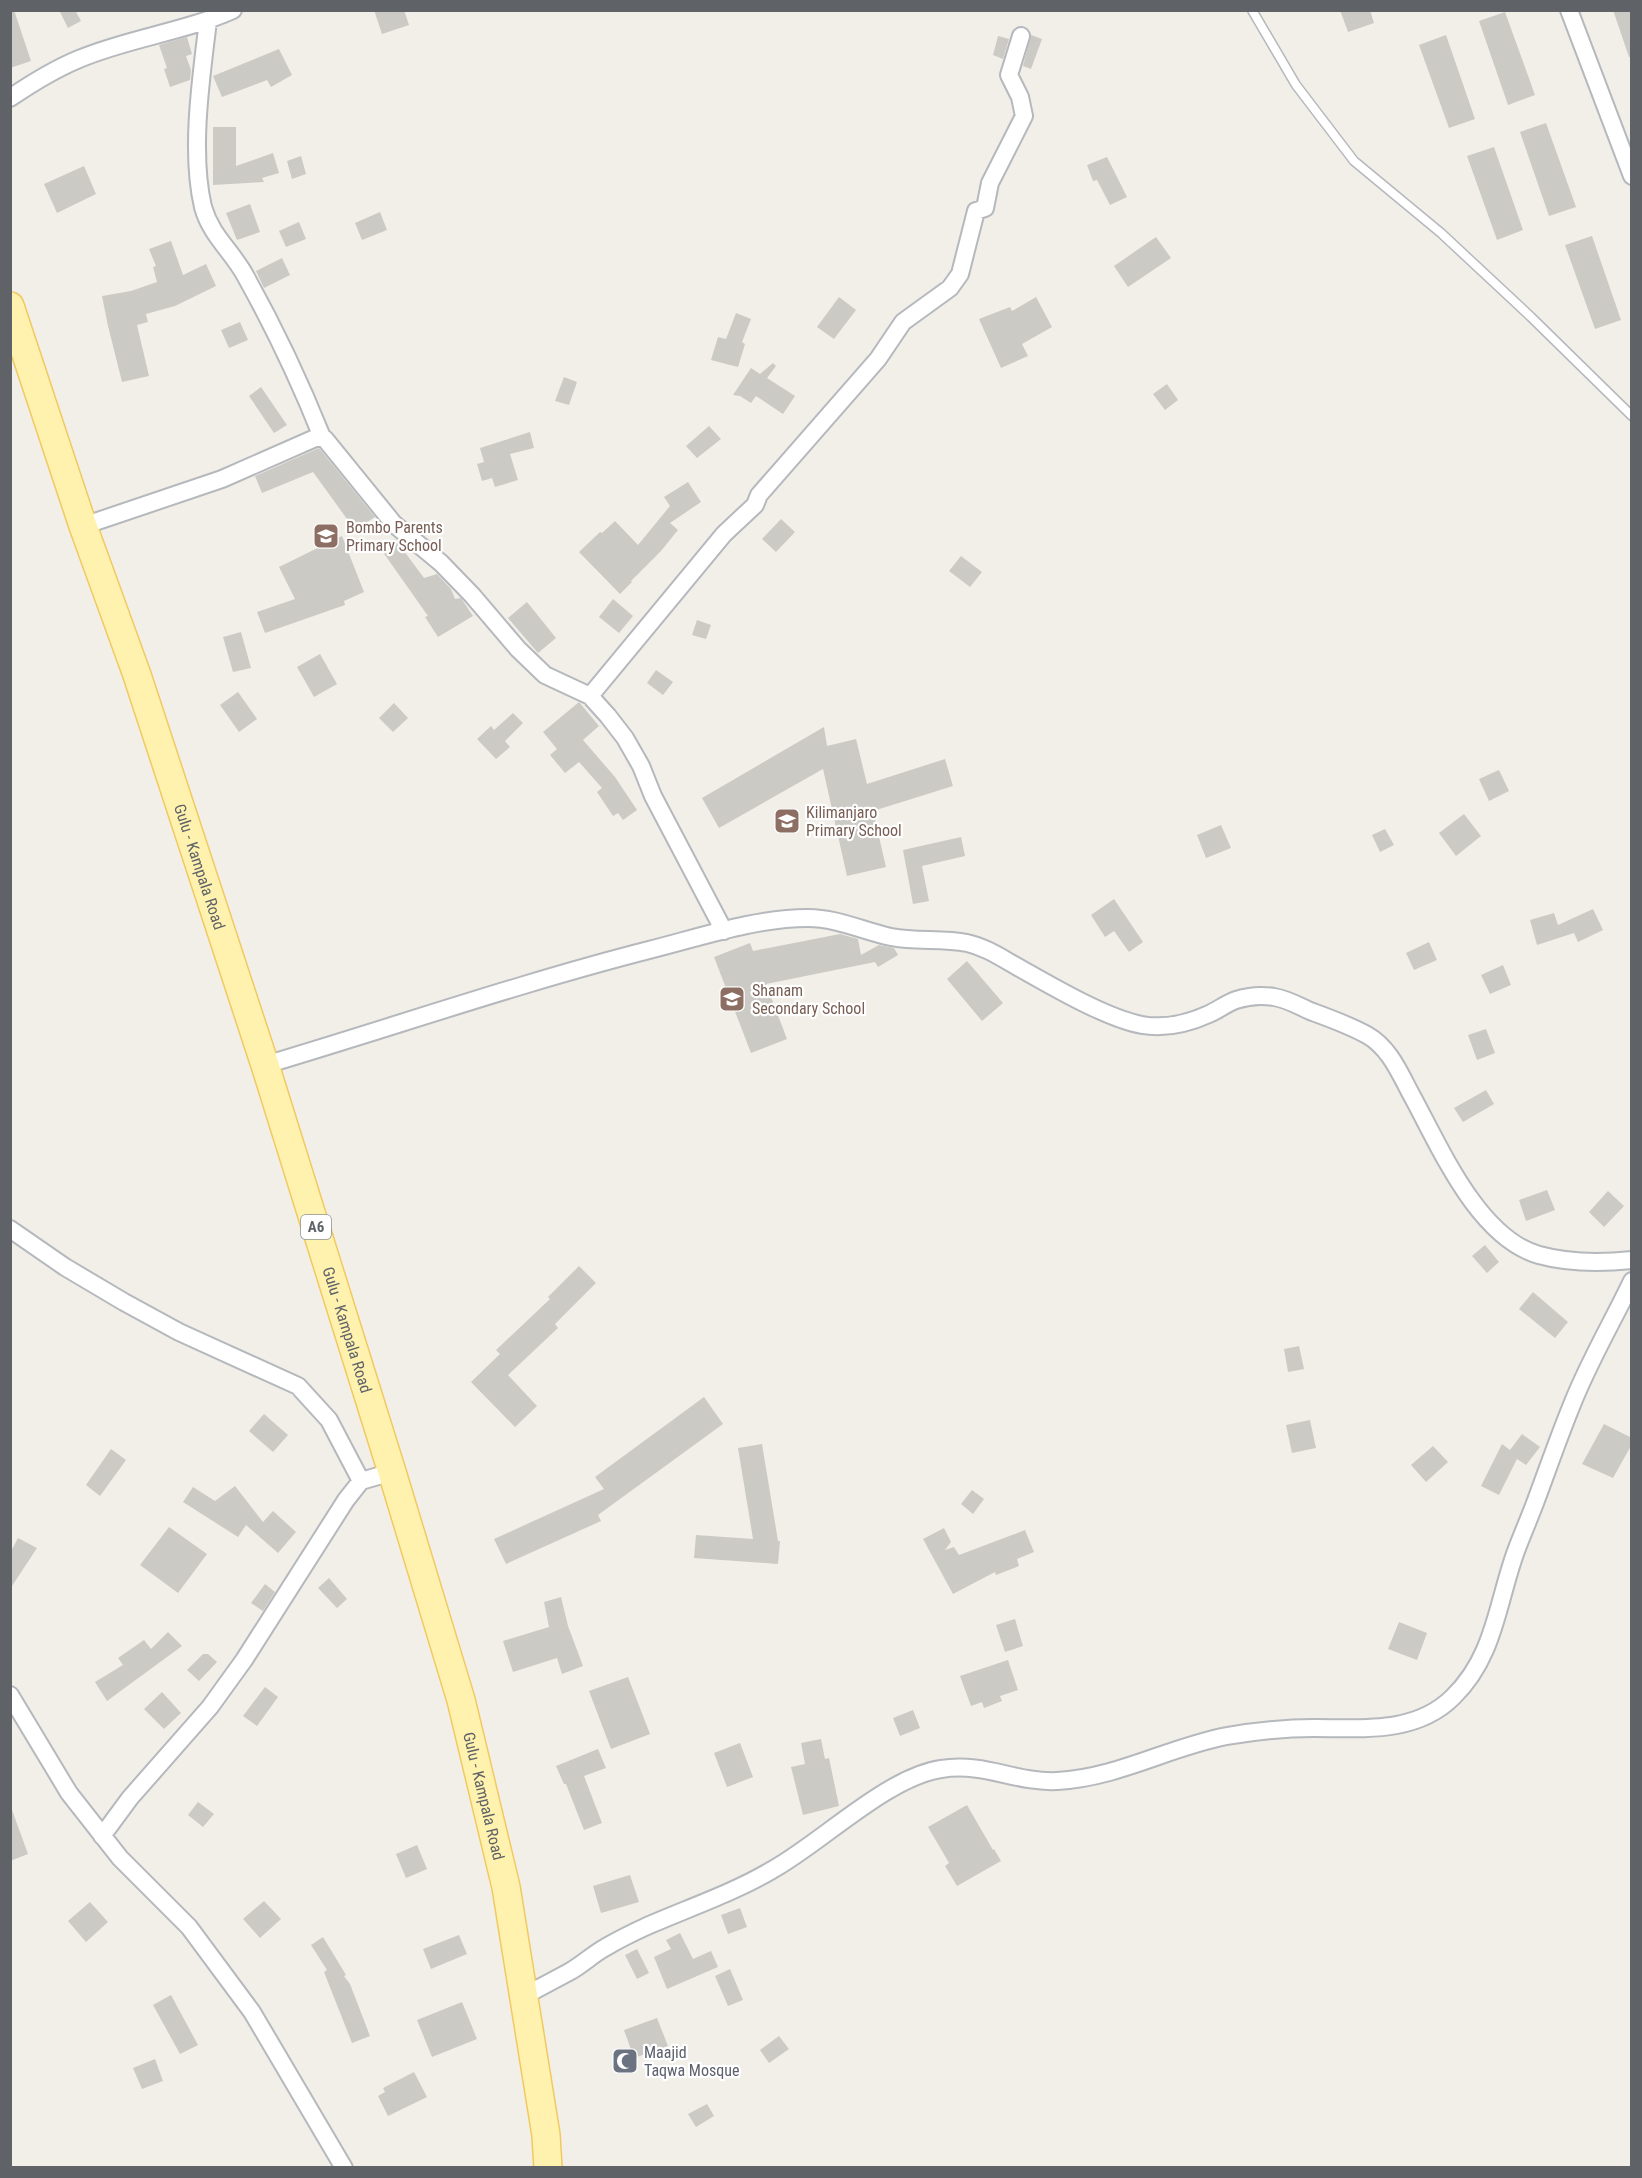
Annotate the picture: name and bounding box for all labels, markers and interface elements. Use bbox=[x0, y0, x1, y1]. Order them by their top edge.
place label: Bombo Parents Primary School bbox=[346, 518, 443, 555]
school or university icon: Bombo Parents Primary School bbox=[311, 521, 341, 551]
street label: Gulu - Kampala Road bbox=[170, 801, 229, 932]
place label: Kilimanjaro Primary School bbox=[806, 803, 902, 840]
school or university icon: Kilimanjaro Primary School bbox=[772, 806, 802, 836]
place label: Shanam Secondary School bbox=[752, 981, 865, 1018]
school or university icon: Shanam Secondary School bbox=[717, 984, 747, 1014]
road number: A6 bbox=[301, 1215, 331, 1239]
street label: Gulu - Kampala Road bbox=[319, 1264, 376, 1395]
street label: Gulu - Kampala Road bbox=[460, 1730, 509, 1862]
place label: Maajid Taqwa Mosque bbox=[644, 2043, 740, 2080]
mosque icon: Maajid Taqwa Mosque bbox=[610, 2046, 640, 2076]

